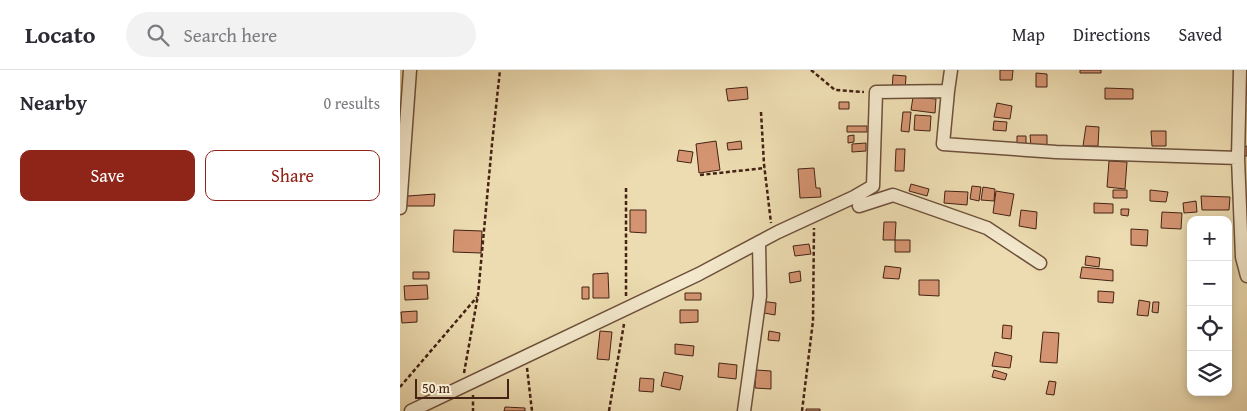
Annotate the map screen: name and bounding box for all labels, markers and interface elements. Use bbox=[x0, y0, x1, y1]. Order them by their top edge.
search box bbox=[126, 12, 476, 57]
text: Locato bbox=[25, 17, 96, 52]
icon: search bbox=[144, 21, 172, 49]
text: Search here bbox=[184, 21, 277, 49]
text: Map bbox=[1012, 21, 1045, 48]
text: Directions bbox=[1073, 21, 1150, 48]
text: Saved bbox=[1178, 21, 1222, 48]
text: Nearby bbox=[20, 87, 87, 118]
text: 0 results bbox=[323, 91, 380, 115]
button: Save bbox=[20, 150, 195, 201]
button: Share bbox=[205, 150, 380, 201]
map controls bbox=[1187, 216, 1232, 396]
button: + bbox=[1187, 216, 1232, 261]
button: − bbox=[1187, 261, 1232, 306]
button: locate bbox=[1187, 306, 1232, 351]
button: layers bbox=[1187, 351, 1232, 396]
scale bar bbox=[415, 376, 509, 399]
text: 50 m bbox=[422, 378, 450, 398]

